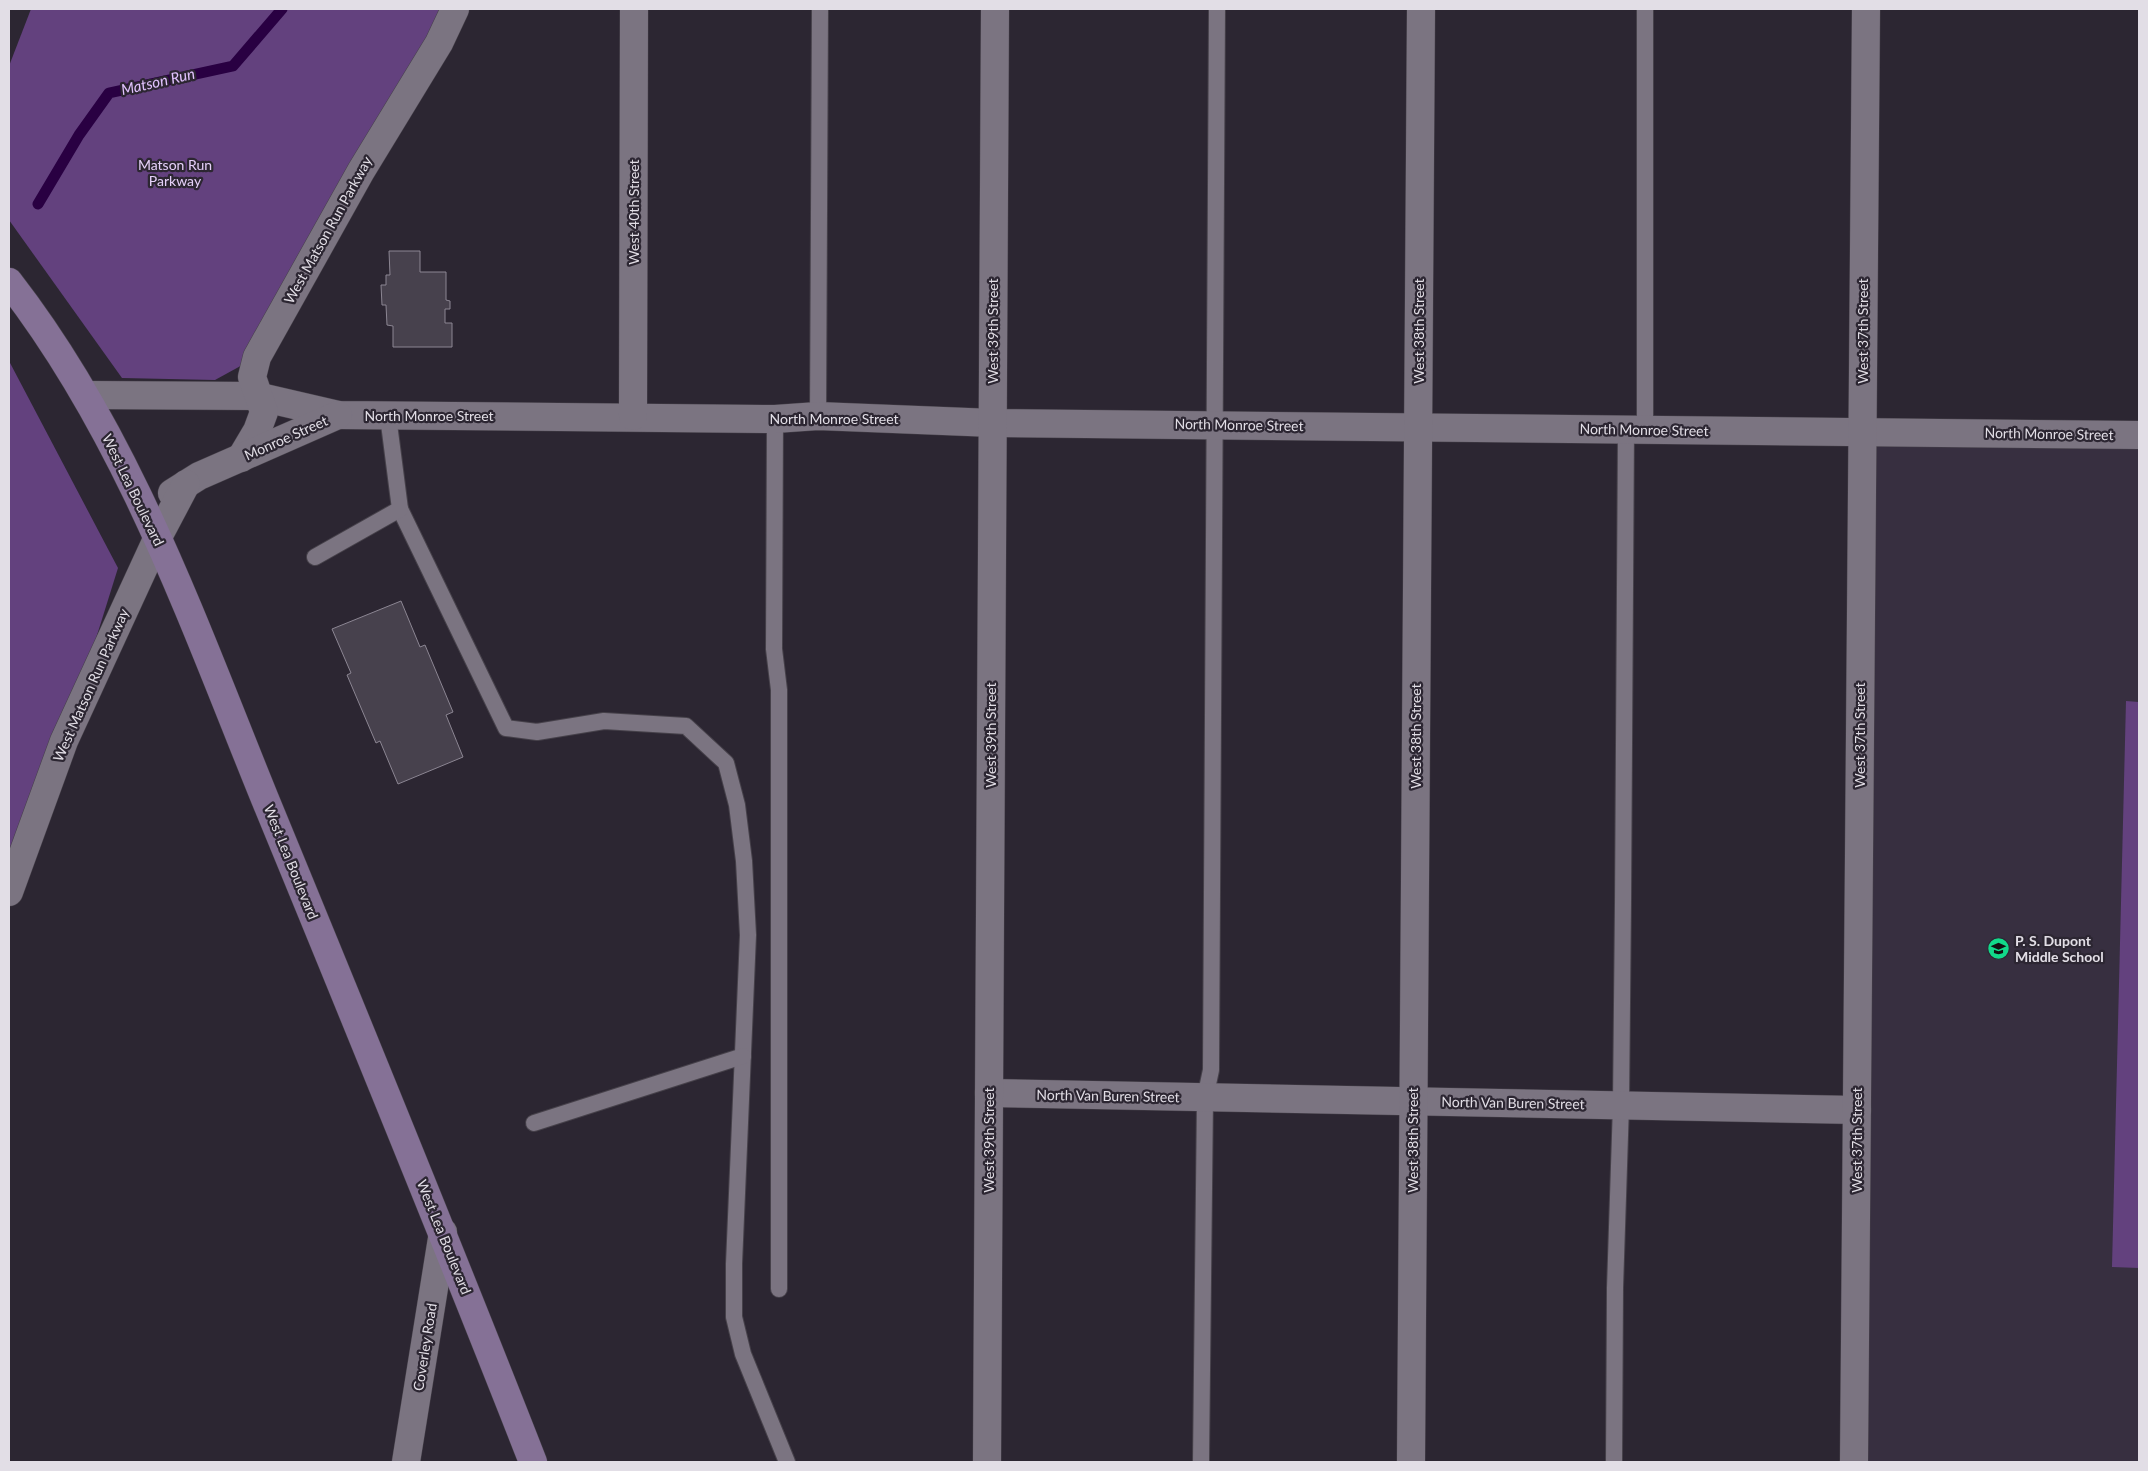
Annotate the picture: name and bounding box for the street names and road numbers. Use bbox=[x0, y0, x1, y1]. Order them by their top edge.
street label: West Matson Run Parkway bbox=[280, 152, 376, 306]
street label: West 40th Street bbox=[625, 159, 642, 265]
street label: West 39th Street bbox=[984, 278, 1001, 384]
street label: West 38th Street bbox=[1410, 278, 1427, 384]
street label: West 37th Street bbox=[1854, 278, 1871, 384]
street label: North Monroe Street bbox=[364, 407, 494, 424]
street label: North Monroe Street bbox=[769, 410, 899, 427]
street label: Monroe Street bbox=[242, 412, 330, 463]
street label: North Monroe Street bbox=[1174, 415, 1304, 434]
street label: North Monroe Street bbox=[1579, 420, 1709, 439]
street label: North Monroe Street bbox=[1984, 424, 2114, 443]
street label: West Lea Boulevard bbox=[99, 431, 168, 548]
street label: West Matson Run Parkway bbox=[49, 605, 132, 764]
street label: West 39th Street bbox=[982, 682, 999, 788]
street label: West 37th Street bbox=[1851, 682, 1868, 788]
street label: West 38th Street bbox=[1407, 683, 1424, 789]
street label: West Lea Boulevard bbox=[261, 802, 322, 922]
street label: North Van Buren Street bbox=[1036, 1086, 1180, 1105]
street label: West 39th Street bbox=[980, 1087, 997, 1193]
street label: West 38th Street bbox=[1404, 1087, 1421, 1193]
street label: West 37th Street bbox=[1848, 1087, 1865, 1193]
street label: North Van Buren Street bbox=[1441, 1093, 1585, 1112]
street label: West Lea Boulevard bbox=[414, 1177, 475, 1297]
street label: Coverley Road bbox=[409, 1302, 440, 1392]

